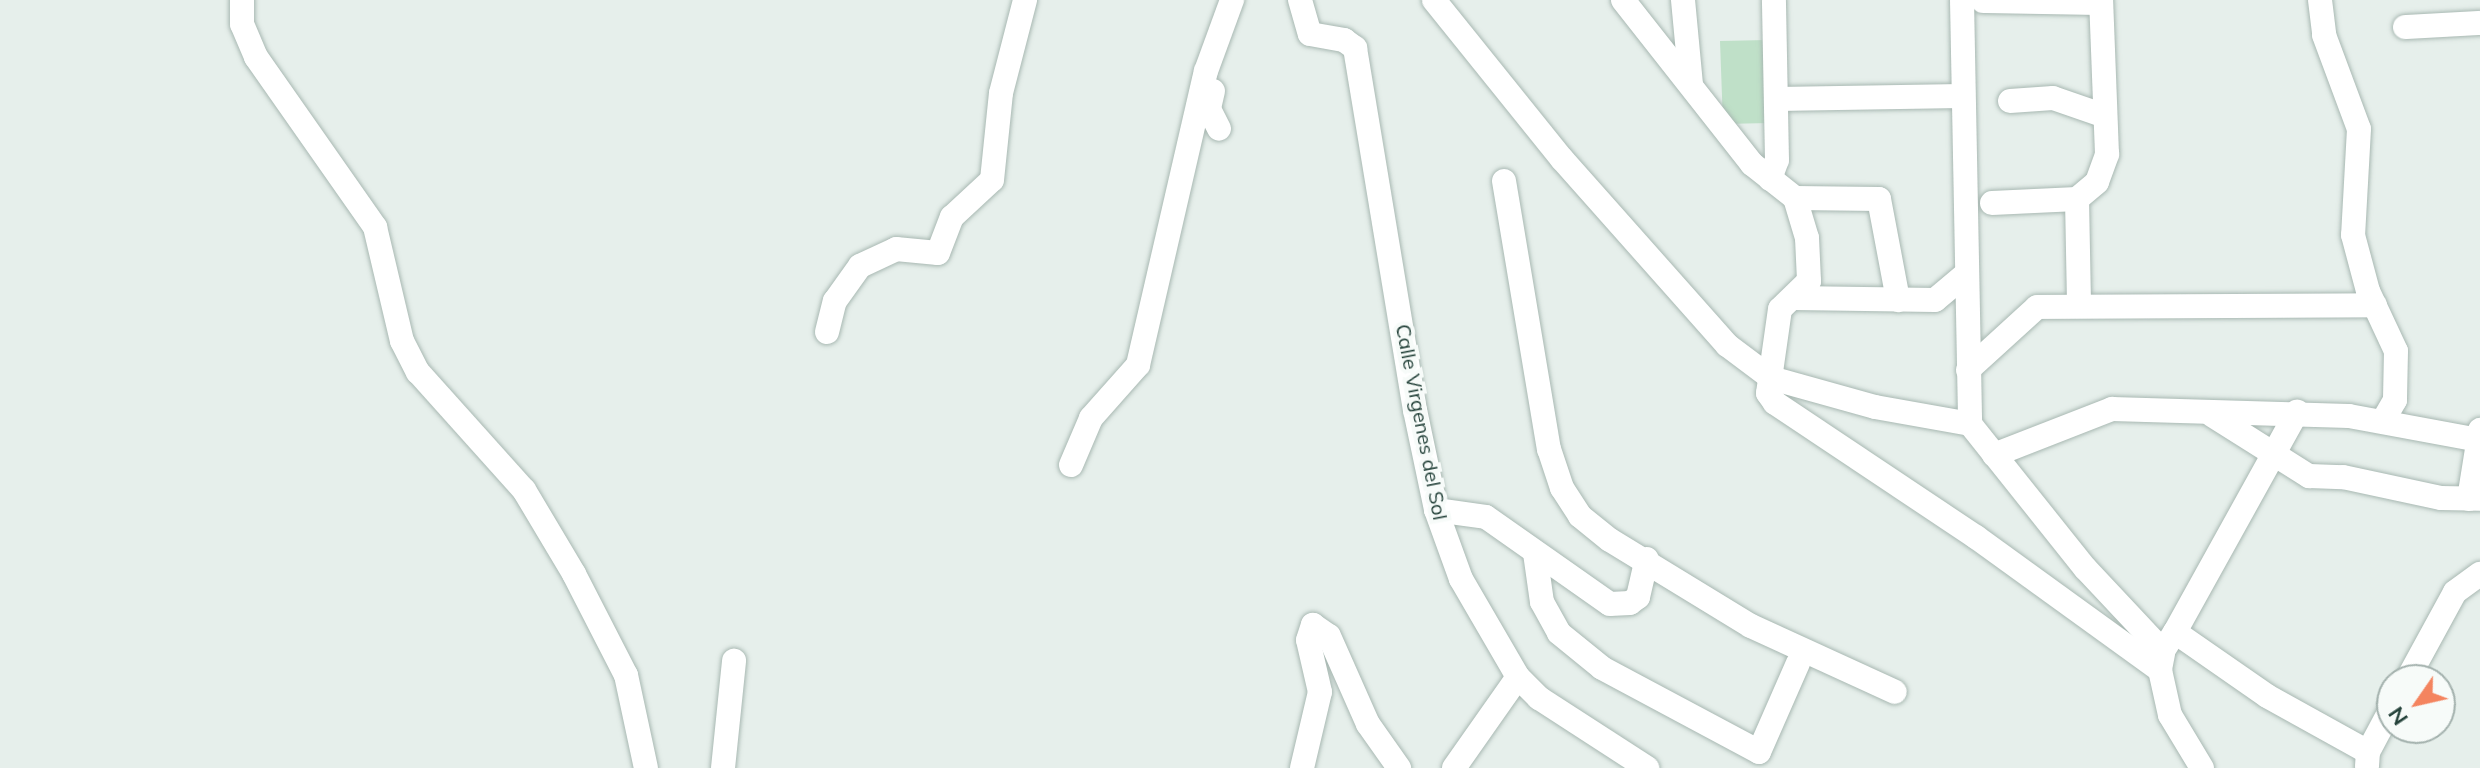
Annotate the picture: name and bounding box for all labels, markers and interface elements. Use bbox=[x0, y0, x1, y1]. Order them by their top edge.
street label: Calle Virgenes del Sol bbox=[1391, 322, 1453, 522]
north arrow bbox=[2376, 664, 2456, 744]
text: N bbox=[2382, 702, 2414, 731]

